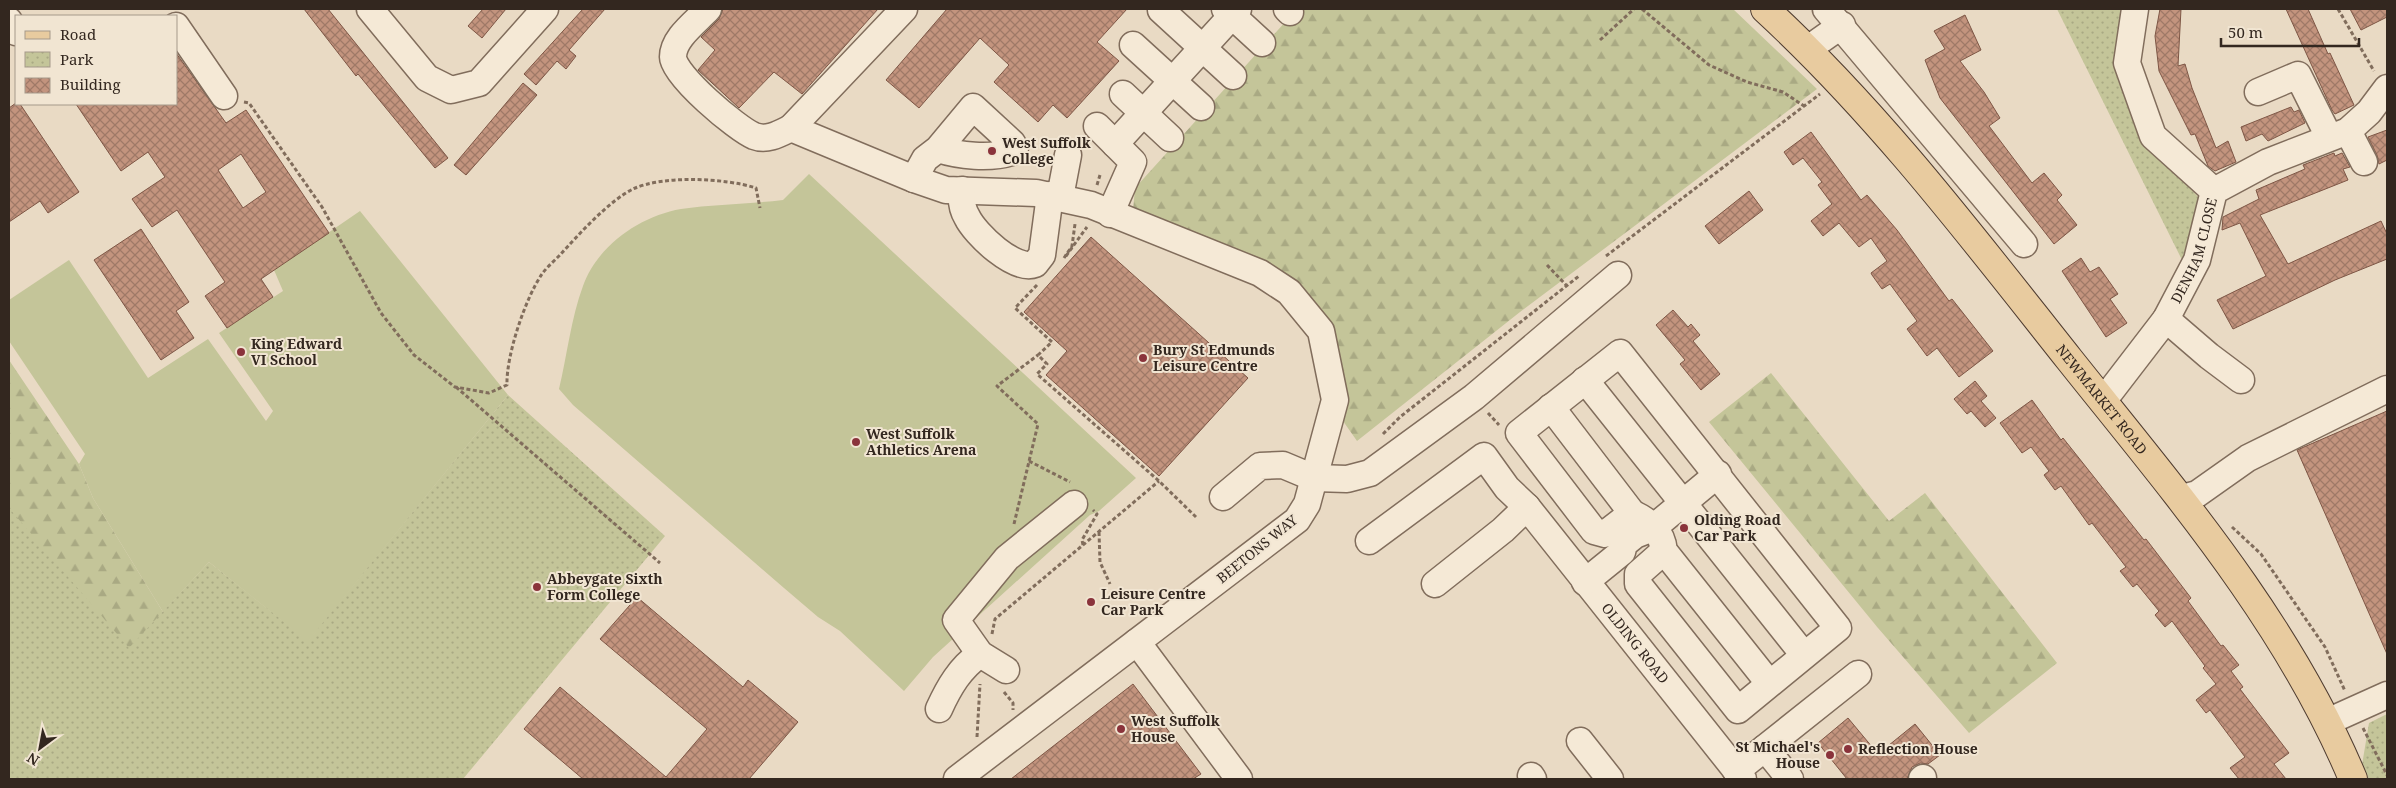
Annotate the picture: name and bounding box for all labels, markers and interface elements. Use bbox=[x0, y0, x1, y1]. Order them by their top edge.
legend bbox=[15, 15, 178, 105]
scale bar bbox=[2221, 15, 2358, 47]
text: 50 m bbox=[2228, 22, 2263, 42]
text: Road bbox=[60, 24, 96, 44]
text: Park bbox=[60, 49, 94, 69]
text: Building bbox=[60, 74, 121, 94]
place label: West Suffolk College bbox=[1002, 133, 1091, 168]
marker: West Suffolk College bbox=[986, 145, 998, 157]
street label: DENHAM CLOSE bbox=[2166, 196, 2221, 306]
place label: King Edward VI School bbox=[251, 334, 342, 369]
place label: Bury St Edmunds Leisure Centre bbox=[1153, 340, 1275, 375]
street label: NEWMARKET ROAD bbox=[2052, 340, 2152, 458]
marker: King Edward VI School bbox=[235, 346, 247, 358]
marker: Bury St Edmunds Leisure Centre bbox=[1137, 352, 1149, 364]
place label: West Suffolk Athletics Arena bbox=[866, 424, 976, 459]
marker: West Suffolk Athletics Arena bbox=[850, 436, 862, 448]
street label: BEETONS WAY bbox=[1212, 510, 1301, 587]
place label: Olding Road Car Park bbox=[1694, 510, 1781, 545]
marker: Olding Road Car Park bbox=[1678, 522, 1690, 534]
place label: Abbeygate Sixth Form College bbox=[547, 569, 662, 604]
marker: Abbeygate Sixth Form College bbox=[531, 581, 543, 593]
place label: Leisure Centre Car Park bbox=[1101, 584, 1206, 619]
marker: Leisure Centre Car Park bbox=[1085, 596, 1097, 608]
street label: OLDING ROAD bbox=[1598, 599, 1673, 687]
place label: West Suffolk House bbox=[1131, 711, 1220, 746]
north arrow bbox=[15, 723, 65, 773]
marker: West Suffolk House bbox=[1115, 723, 1127, 735]
place label: St Michael's House bbox=[1735, 737, 1820, 772]
place label: Reflection House bbox=[1858, 739, 1978, 758]
marker: Reflection House bbox=[1842, 743, 1854, 755]
text: N bbox=[23, 748, 43, 770]
marker: St Michael's House bbox=[1824, 749, 1836, 761]

